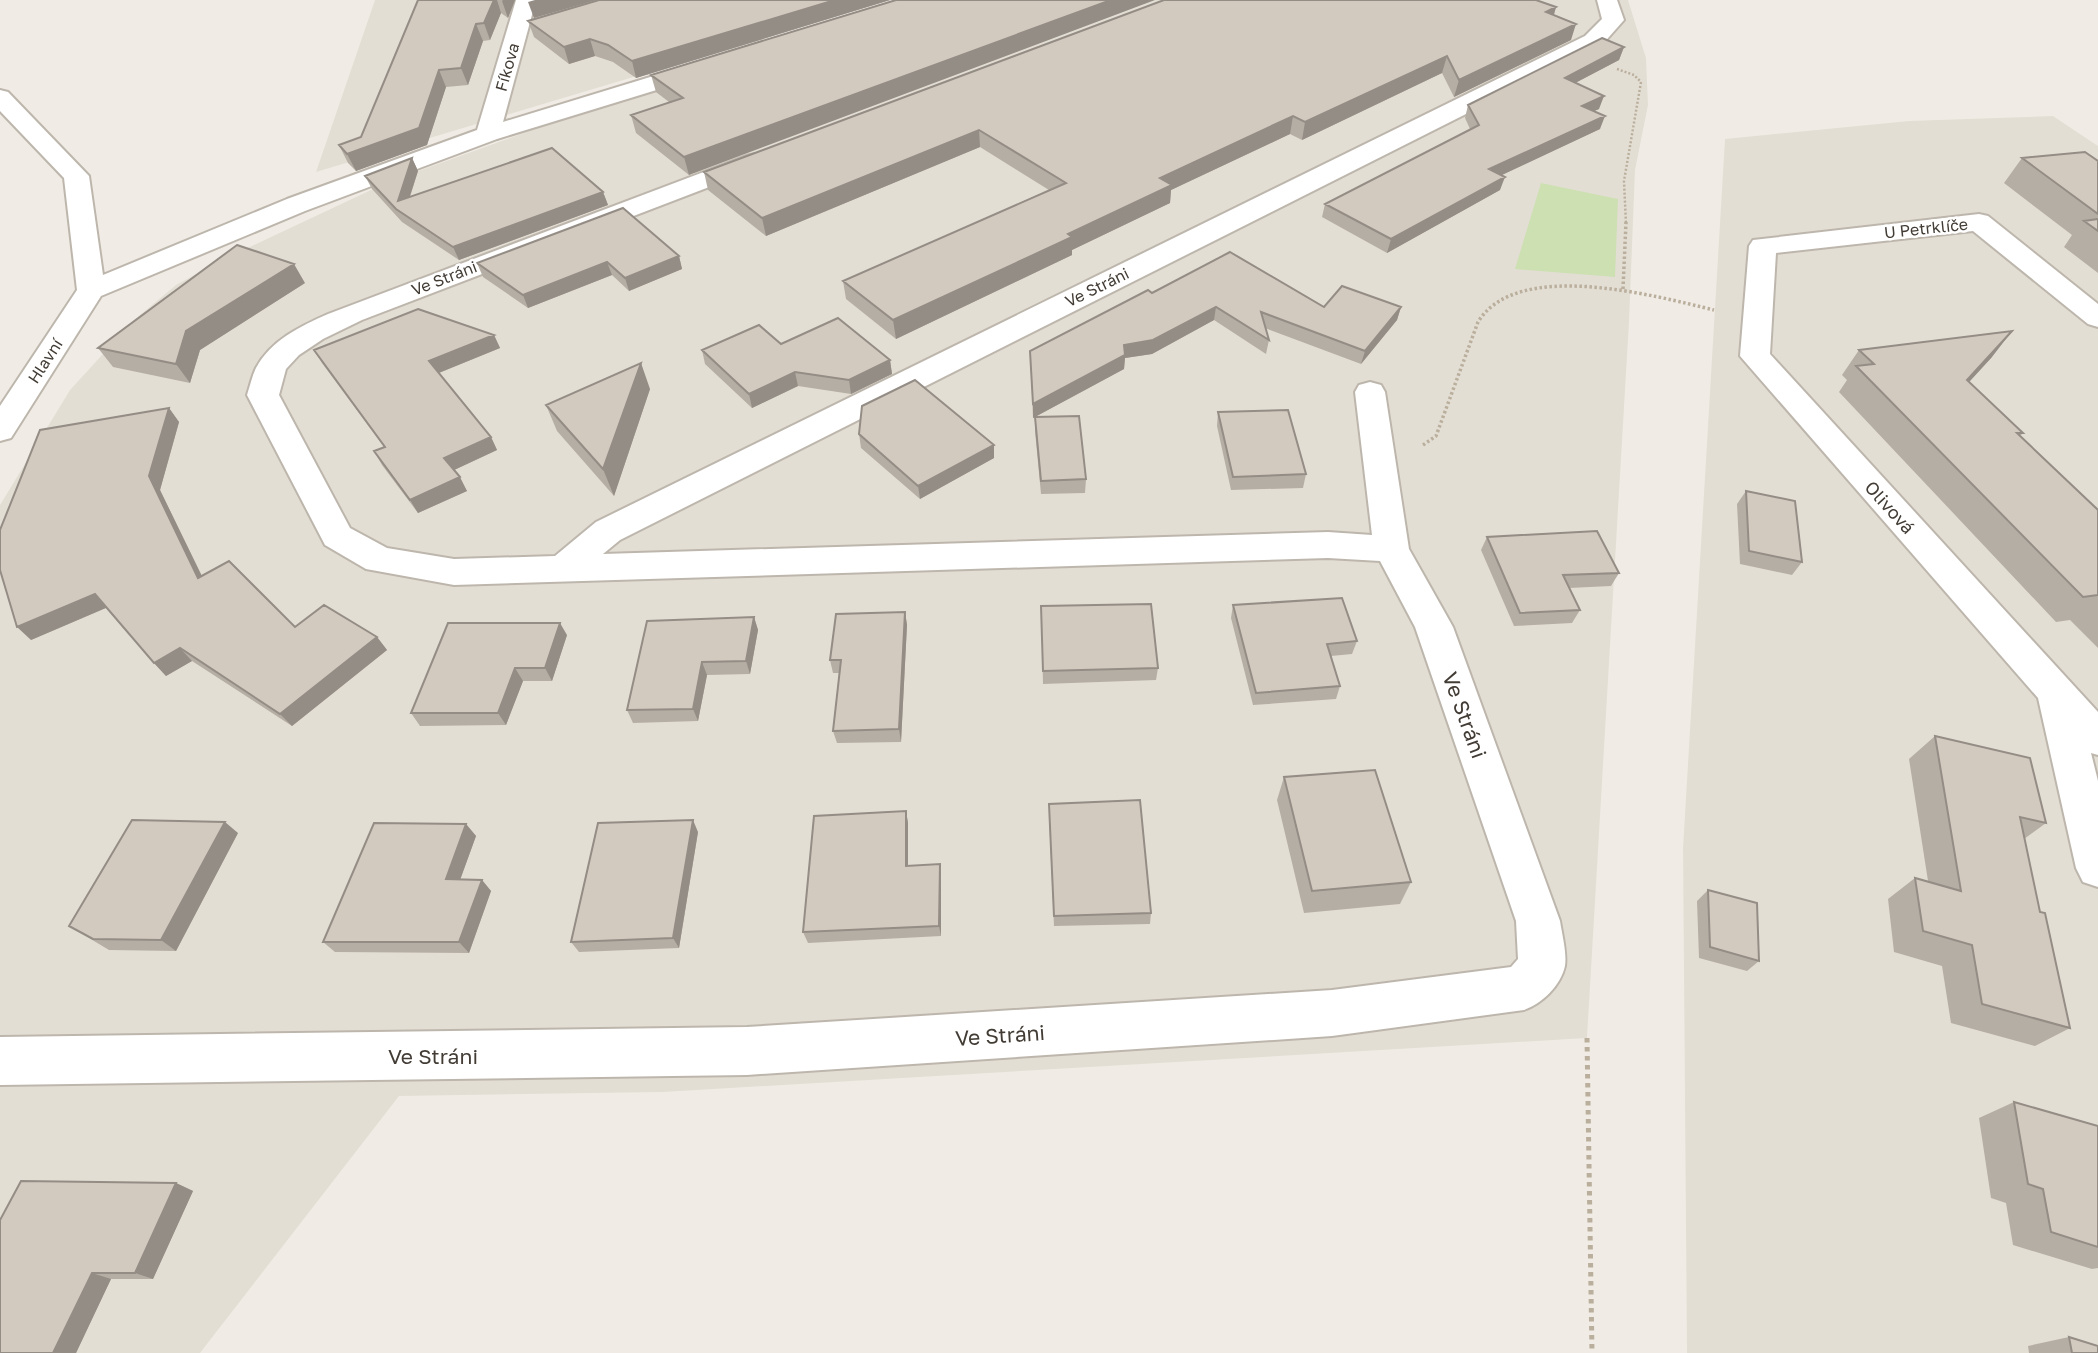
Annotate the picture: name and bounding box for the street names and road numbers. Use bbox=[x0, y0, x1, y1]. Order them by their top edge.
street label: Fíkova bbox=[491, 40, 523, 94]
street label: U Petrklíče bbox=[1883, 214, 1969, 242]
street label: Ve Stráni bbox=[408, 256, 480, 300]
street label: Ve Stráni bbox=[1062, 263, 1132, 311]
street label: Hlavní bbox=[23, 334, 68, 387]
street label: Olivová bbox=[1860, 476, 1920, 538]
street label: Ve Stráni bbox=[1437, 668, 1493, 762]
street label: Ve Stráni bbox=[954, 1019, 1046, 1051]
street label: Ve Stráni bbox=[388, 1043, 478, 1069]

